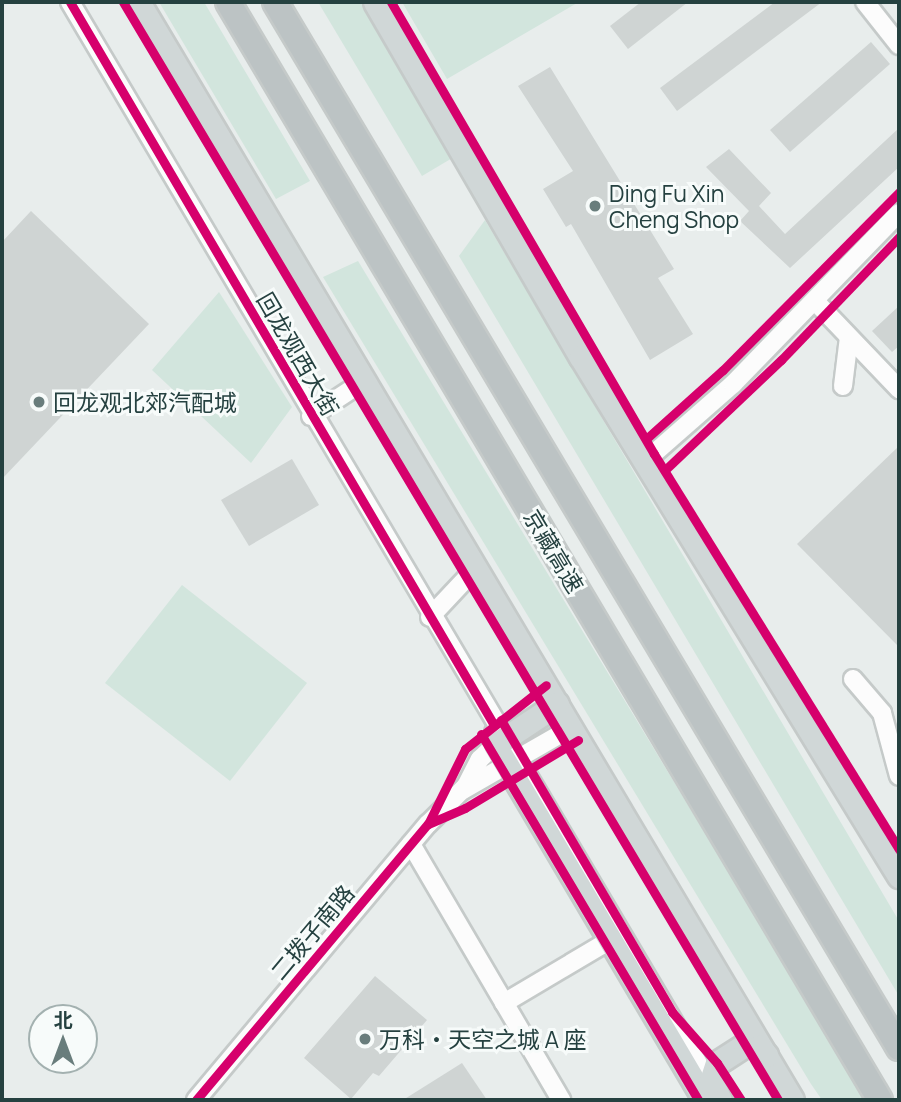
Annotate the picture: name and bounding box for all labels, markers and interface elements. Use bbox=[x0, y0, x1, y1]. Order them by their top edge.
place label: Ding Fu Xin Cheng Shop bbox=[609, 179, 739, 233]
marker: Ding Fu Xin Cheng Shop bbox=[587, 198, 603, 214]
street label: 回龙观西大街 bbox=[252, 287, 344, 421]
place label: 回龙观北郊汽配城 bbox=[53, 388, 237, 416]
marker: 回龙观北郊汽配城 bbox=[31, 394, 47, 410]
street label: 京藏高速 bbox=[518, 504, 590, 598]
street label: 二拨子南路 bbox=[264, 879, 360, 985]
north arrow bbox=[28, 1004, 98, 1074]
text: 北 bbox=[53, 1007, 73, 1033]
place label: 万科・天空之城 A 座 bbox=[379, 1025, 587, 1053]
marker: 万科・天空之城 A 座 bbox=[357, 1031, 373, 1047]

